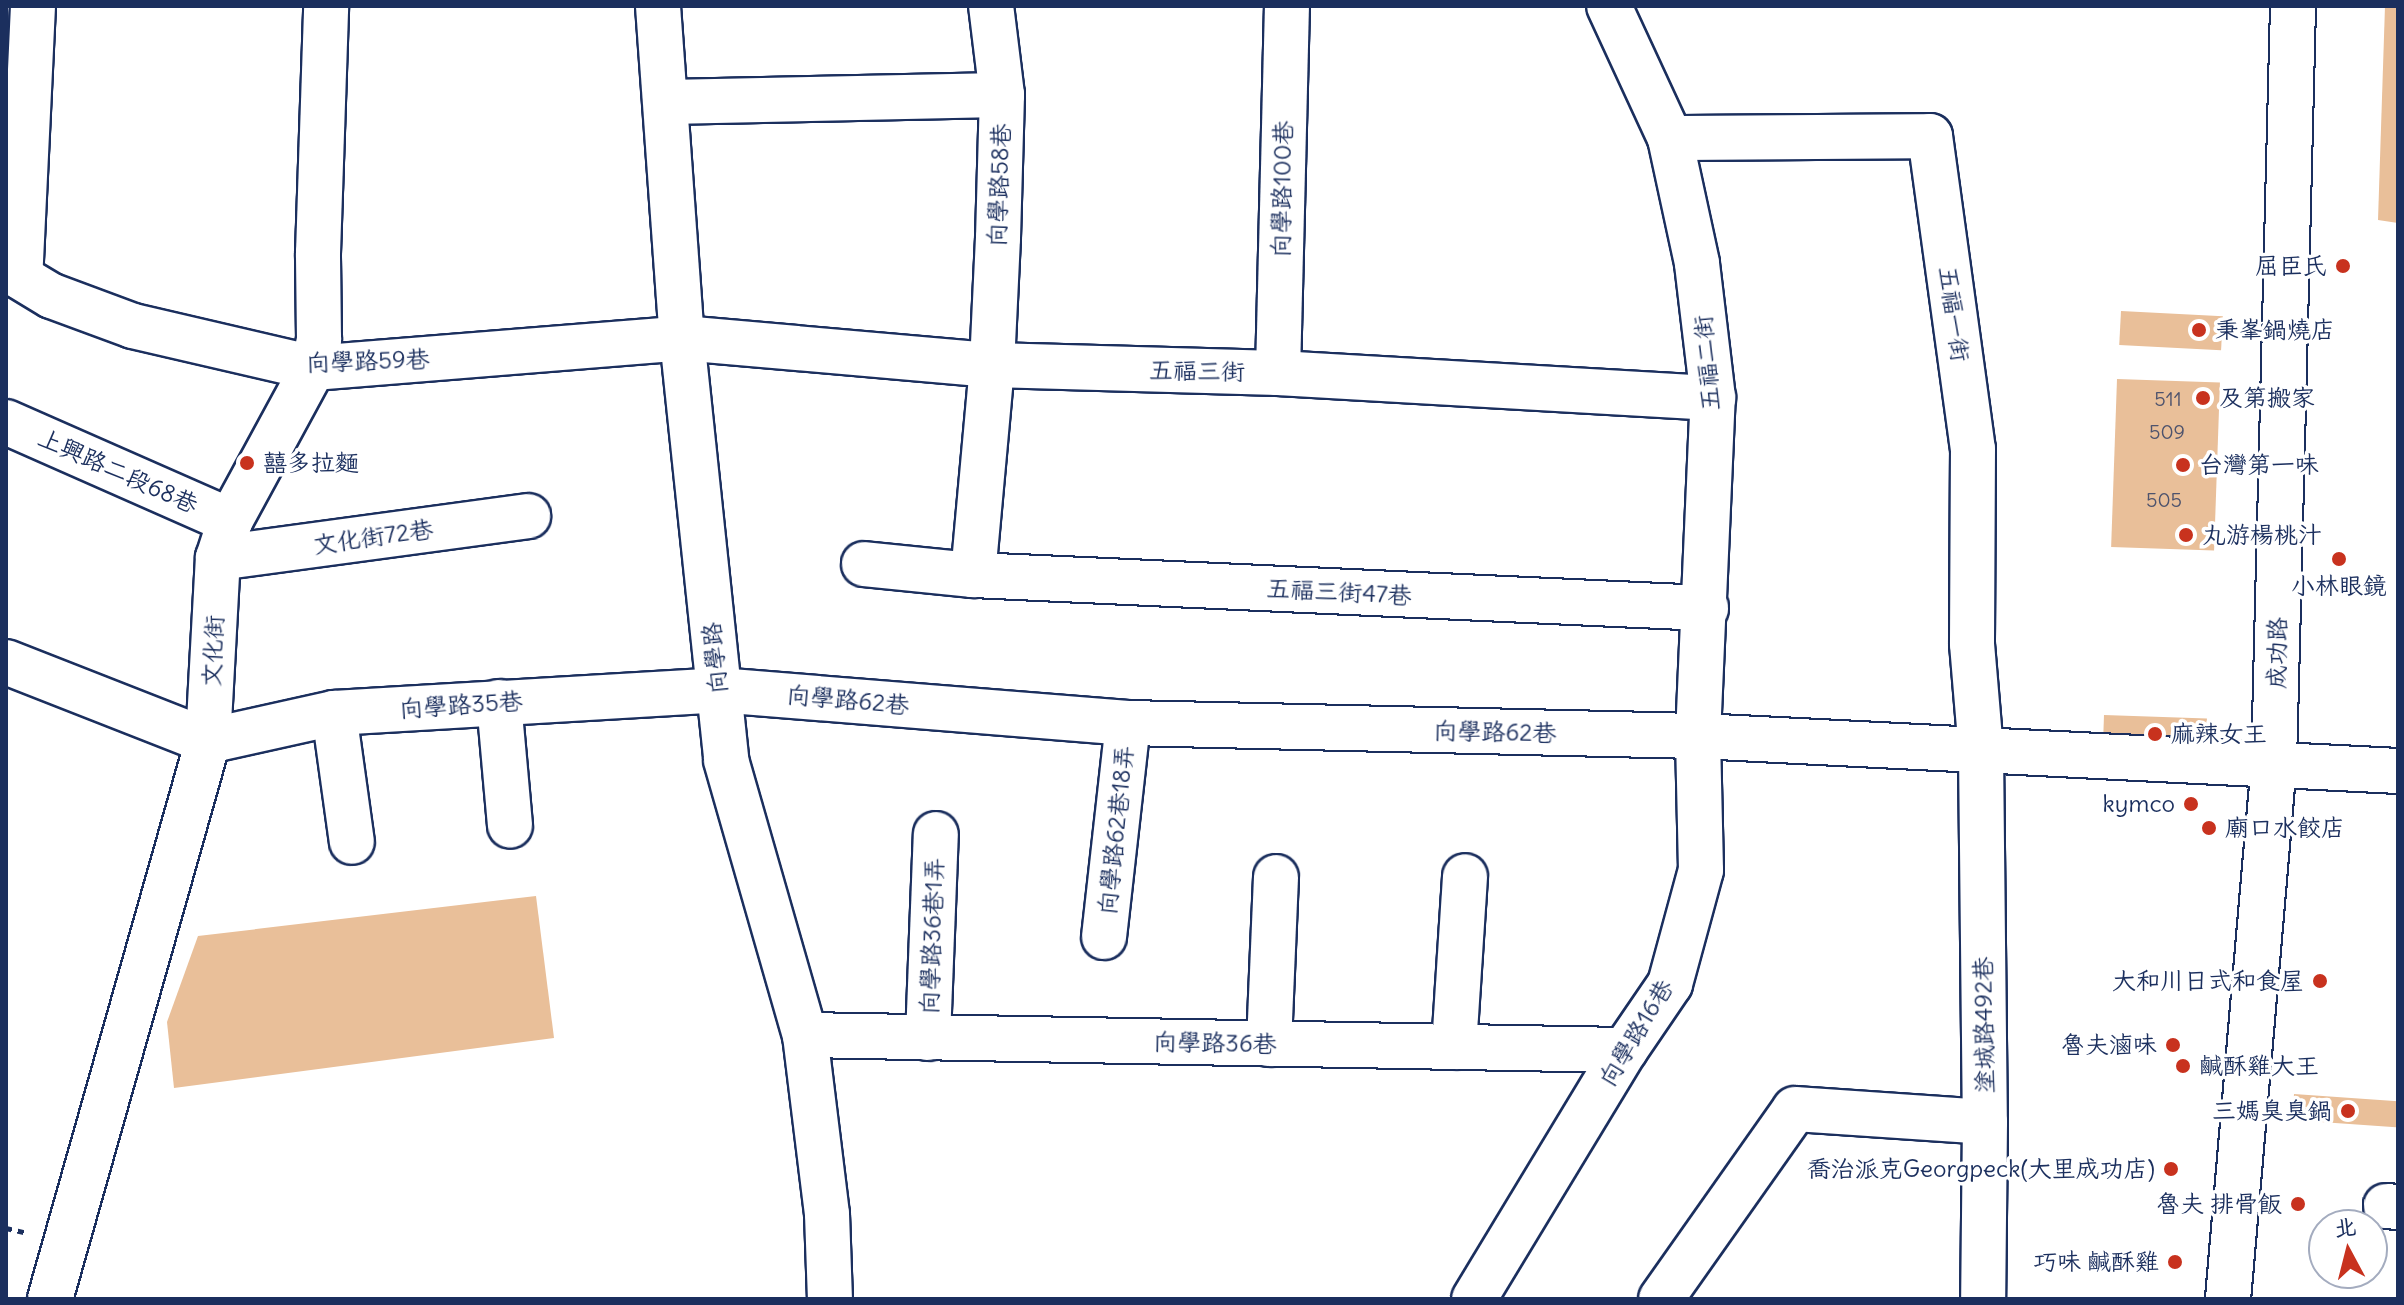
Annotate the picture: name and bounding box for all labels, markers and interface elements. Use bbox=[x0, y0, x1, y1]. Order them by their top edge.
street label: 向學路100巷 bbox=[1266, 120, 1298, 258]
street label: 向學路58巷 bbox=[982, 123, 1016, 247]
place label: 屈臣氏 bbox=[2255, 252, 2327, 280]
marker: 屈臣氏 bbox=[2334, 257, 2352, 275]
street label: 五福一街 bbox=[1933, 264, 1975, 364]
street label: 五福二街 bbox=[1688, 314, 1726, 412]
place label: 秉峯鍋燒店 bbox=[2215, 316, 2335, 344]
marker: 秉峯鍋燒店 bbox=[2190, 321, 2208, 339]
street label: 向學路59巷 bbox=[306, 344, 430, 378]
street label: 五福三街 bbox=[1149, 356, 1245, 386]
place label: 及第搬家 bbox=[2219, 384, 2315, 412]
house number: 511 bbox=[2154, 386, 2182, 410]
marker: 及第搬家 bbox=[2194, 389, 2212, 407]
house number: 509 bbox=[2149, 419, 2185, 443]
street label: 上興路二段68巷 bbox=[34, 423, 202, 519]
place label: 囍多拉麵 bbox=[263, 449, 359, 477]
place label: 台灣第一味 bbox=[2199, 451, 2319, 479]
marker: 囍多拉麵 bbox=[238, 454, 256, 472]
marker: 台灣第一味 bbox=[2174, 456, 2192, 474]
house number: 505 bbox=[2146, 487, 2182, 511]
street label: 文化街72巷 bbox=[311, 514, 435, 560]
place label: 丸游楊桃汁 bbox=[2202, 521, 2322, 549]
marker: 丸游楊桃汁 bbox=[2177, 526, 2195, 544]
marker: 小林眼鏡 bbox=[2330, 550, 2348, 568]
place label: 小林眼鏡 bbox=[2291, 572, 2387, 600]
street label: 五福三街47巷 bbox=[1266, 574, 1412, 610]
street label: 文化街 bbox=[197, 614, 229, 688]
street label: 成功路 bbox=[2262, 617, 2292, 689]
street label: 向學路 bbox=[697, 621, 733, 695]
street label: 向學路62巷 bbox=[785, 680, 911, 720]
street label: 向學路35巷 bbox=[398, 686, 524, 724]
street label: 向學路62巷 bbox=[1433, 717, 1557, 747]
place label: 麻辣女王 bbox=[2171, 720, 2267, 748]
marker: 麻辣女王 bbox=[2146, 725, 2164, 743]
street label: 向學路62巷18弄 bbox=[1093, 744, 1139, 916]
place label: kymco bbox=[2103, 790, 2175, 818]
marker: kymco bbox=[2182, 795, 2200, 813]
place label: 廟口水餃店 bbox=[2225, 814, 2345, 842]
marker: 廟口水餃店 bbox=[2200, 819, 2218, 837]
street label: 向學路36巷1弄 bbox=[915, 857, 949, 1015]
street label: 塗城路492巷 bbox=[1968, 956, 2000, 1094]
place label: 大和川日式和食屋 bbox=[2112, 967, 2304, 995]
marker: 大和川日式和食屋 bbox=[2311, 972, 2329, 990]
street label: 向學路16巷 bbox=[1593, 974, 1679, 1092]
street label: 向學路36巷 bbox=[1153, 1028, 1277, 1058]
place label: 魯夫滷味 bbox=[2061, 1031, 2157, 1059]
marker: 魯夫滷味 bbox=[2164, 1036, 2182, 1054]
place label: 鹹酥雞大王 bbox=[2199, 1052, 2319, 1080]
marker: 鹹酥雞大王 bbox=[2174, 1057, 2192, 1075]
place label: 三媽臭臭鍋 bbox=[2212, 1097, 2332, 1125]
marker: 三媽臭臭鍋 bbox=[2339, 1102, 2357, 1120]
place label: 喬治派克Georgpeck(大里成功店) bbox=[1807, 1155, 2155, 1183]
marker: 喬治派克Georgpeck(大里成功店) bbox=[2162, 1160, 2180, 1178]
place label: 魯夫 排骨飯 bbox=[2156, 1190, 2282, 1218]
marker: 魯夫 排骨飯 bbox=[2289, 1195, 2307, 1213]
north arrow bbox=[2308, 1209, 2388, 1289]
text: 北 bbox=[2333, 1212, 2358, 1242]
place label: 巧味 鹹酥雞 bbox=[2033, 1248, 2159, 1276]
marker: 巧味 鹹酥雞 bbox=[2166, 1253, 2184, 1271]

